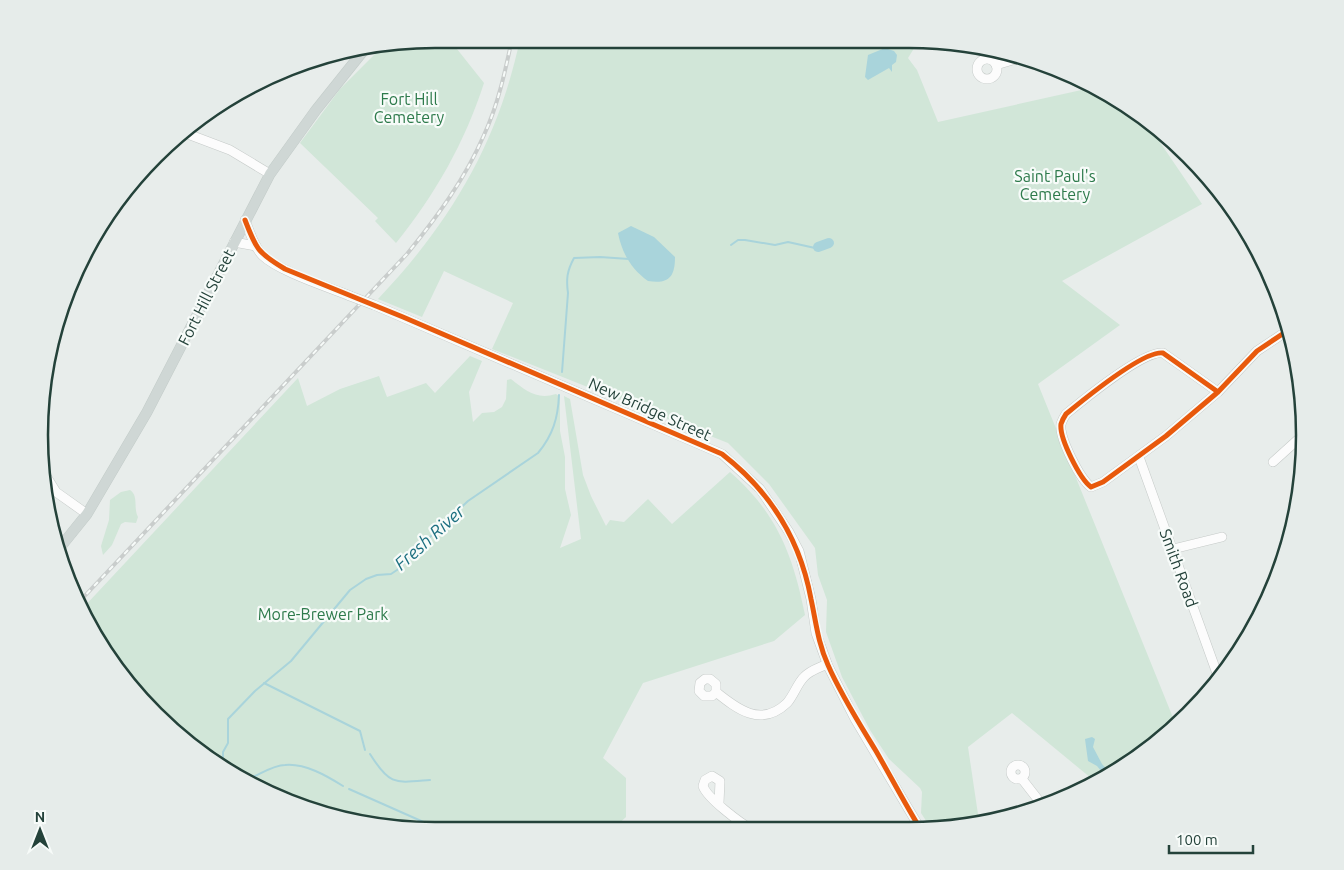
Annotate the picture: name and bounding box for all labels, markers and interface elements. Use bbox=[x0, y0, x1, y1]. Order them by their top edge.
park label: Fort Hill Cemetery bbox=[374, 90, 445, 126]
park label: Saint Paul's Cemetery bbox=[1014, 167, 1096, 203]
street label: Fort Hill Street bbox=[174, 245, 238, 348]
street label: New Bridge Street bbox=[586, 374, 715, 444]
water label: Fresh River bbox=[390, 500, 469, 574]
street label: Smith Road bbox=[1157, 526, 1201, 610]
park label: More-Brewer Park bbox=[258, 605, 388, 623]
north arrow bbox=[15, 805, 65, 855]
text: N bbox=[35, 809, 45, 825]
scale bar bbox=[1169, 822, 1253, 854]
text: 100 m bbox=[1176, 831, 1218, 848]

